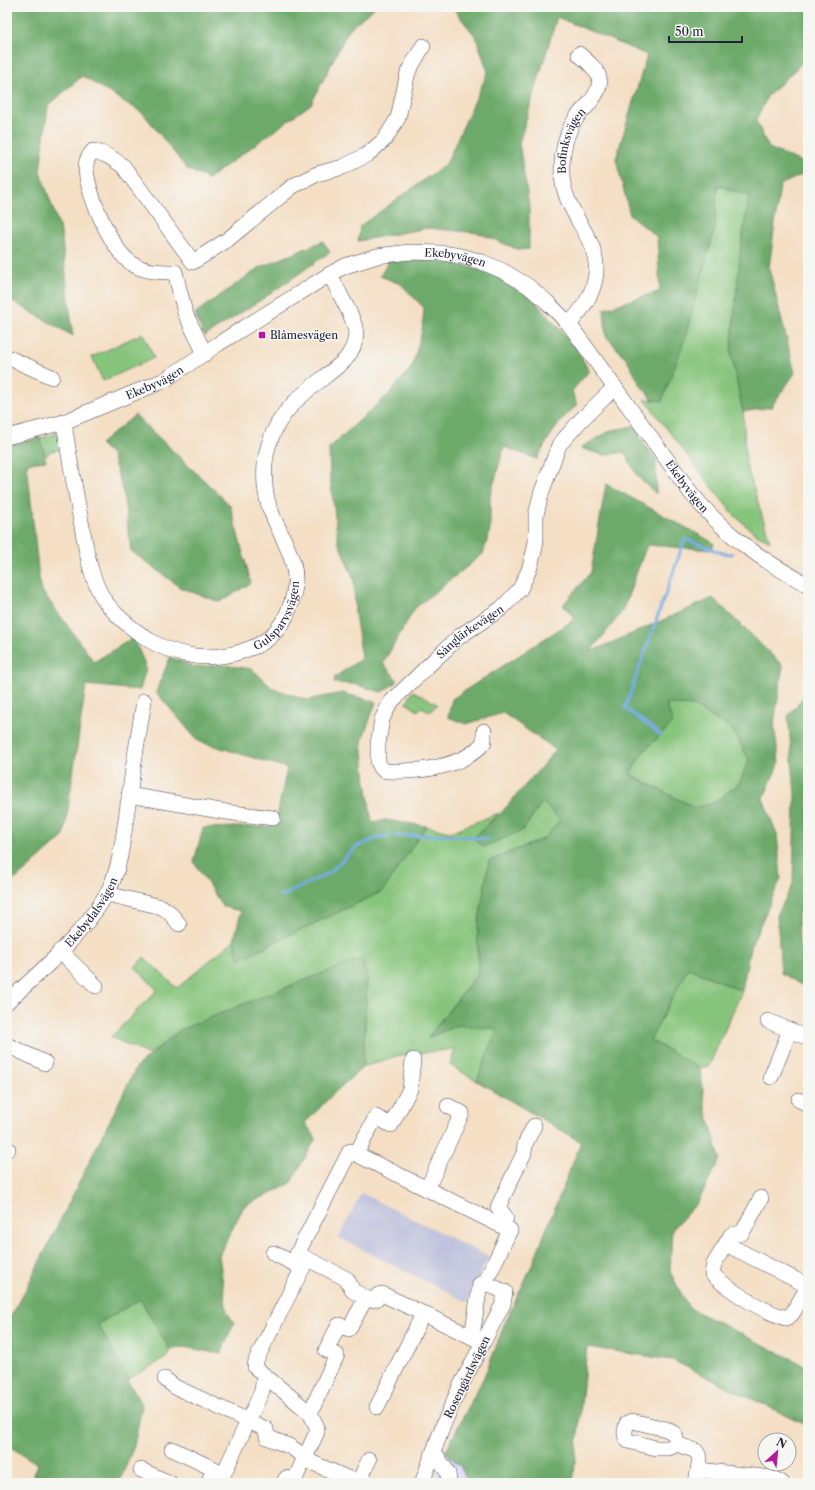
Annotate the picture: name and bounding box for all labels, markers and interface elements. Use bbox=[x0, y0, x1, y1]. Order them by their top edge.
scale bar bbox=[669, 18, 742, 44]
text: 50 m bbox=[675, 24, 704, 39]
street label: Bofinksvägen bbox=[555, 105, 589, 174]
street label: Ekebyvägen bbox=[424, 245, 488, 270]
place label: Blåmesvägen bbox=[270, 328, 338, 342]
marker: Blåmesvägen bbox=[257, 330, 267, 340]
street label: Ekebyvägen bbox=[124, 362, 186, 402]
street label: Ekebyvägen bbox=[663, 457, 712, 516]
street label: Gulsparvsvägen bbox=[251, 580, 302, 653]
street label: Sånglärkevägen bbox=[433, 602, 507, 661]
street label: Ekebydalsvägen bbox=[62, 875, 121, 950]
street label: Rosengårdsvägen bbox=[441, 1333, 493, 1421]
north arrow bbox=[757, 1432, 797, 1472]
text: N bbox=[774, 1435, 789, 1452]

